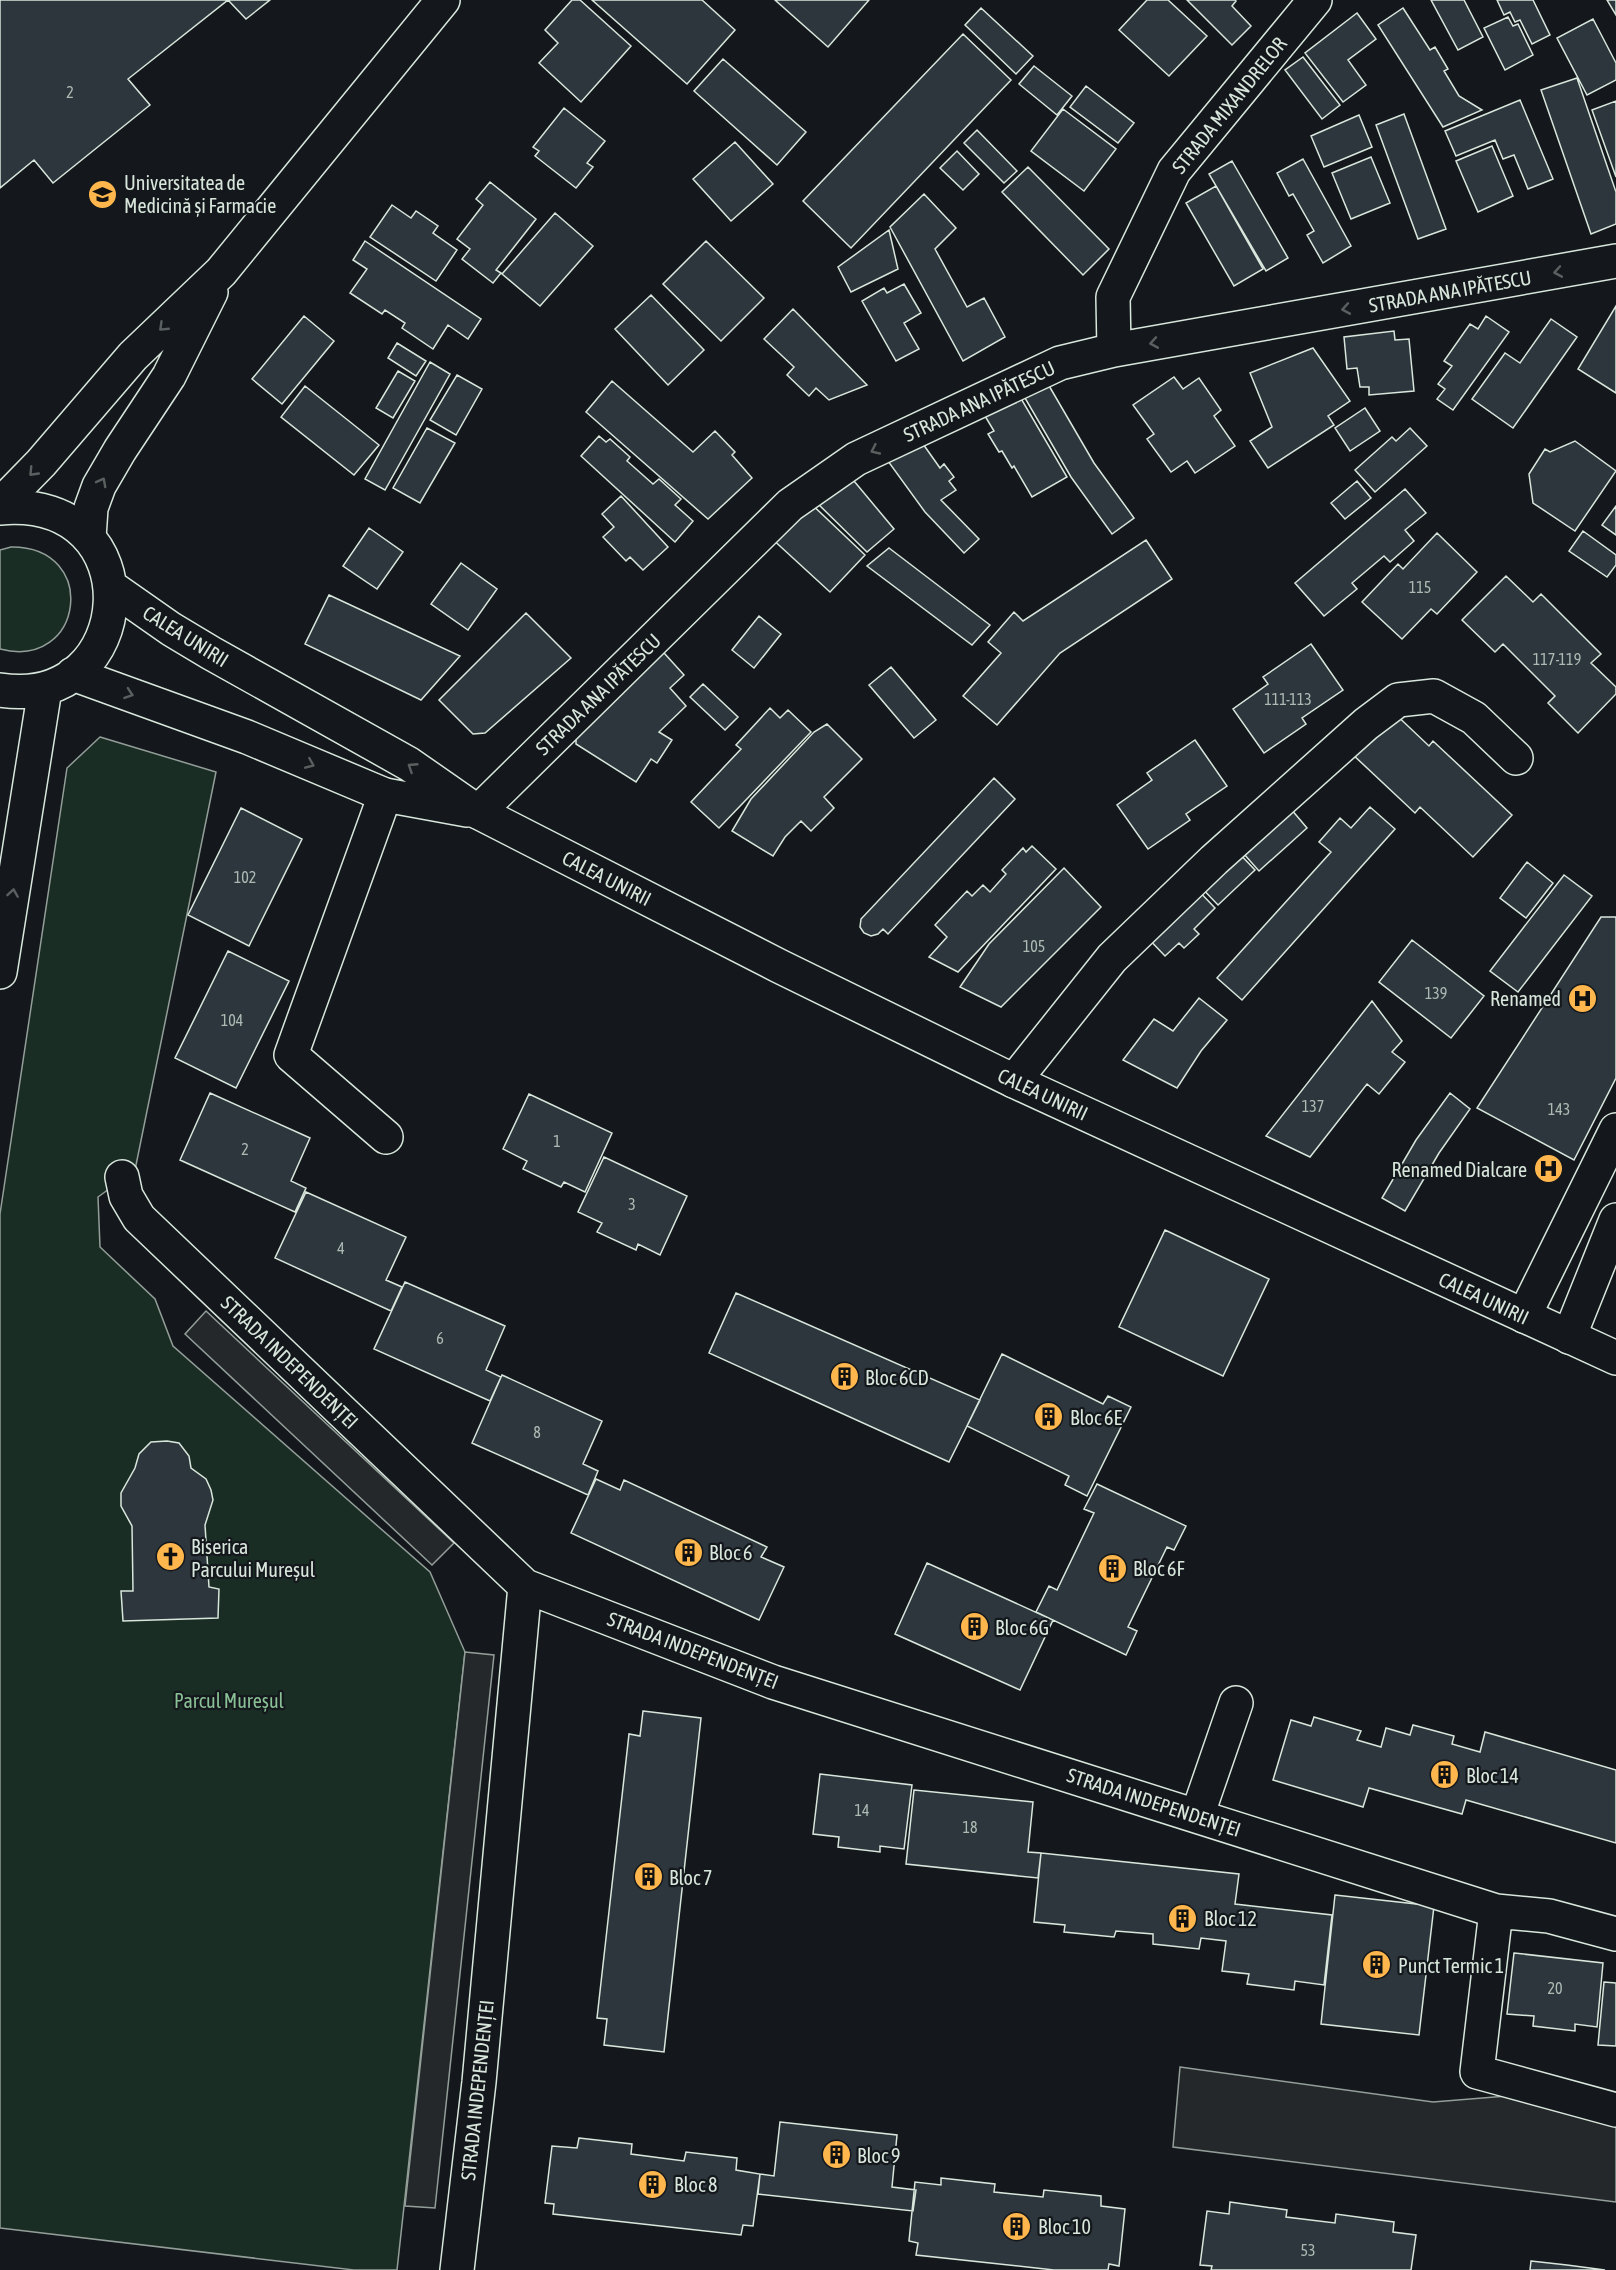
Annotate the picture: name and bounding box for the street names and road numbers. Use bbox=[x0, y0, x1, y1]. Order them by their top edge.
street label: STRADA MIXANDRELOR bbox=[1167, 32, 1291, 178]
street label: STRADA ANA IPĂTESCU bbox=[1367, 265, 1533, 317]
street label: STRADA ANA IPĂTESCU bbox=[900, 356, 1058, 446]
street label: CALEA UNIRII bbox=[139, 601, 233, 671]
street label: STRADA ANA IPĂTESCU bbox=[531, 629, 665, 759]
street label: CALEA UNIRII bbox=[559, 846, 655, 910]
street label: CALEA UNIRII bbox=[994, 1063, 1092, 1125]
street label: CALEA UNIRII bbox=[1435, 1267, 1533, 1329]
street label: STRADA INDEPENDENȚEI bbox=[217, 1291, 363, 1433]
street label: STRADA INDEPENDENȚEI bbox=[604, 1607, 782, 1693]
street label: STRADA INDEPENDENȚEI bbox=[1064, 1763, 1244, 1841]
street label: STRADA INDEPENDENȚEI bbox=[456, 1999, 498, 2181]

